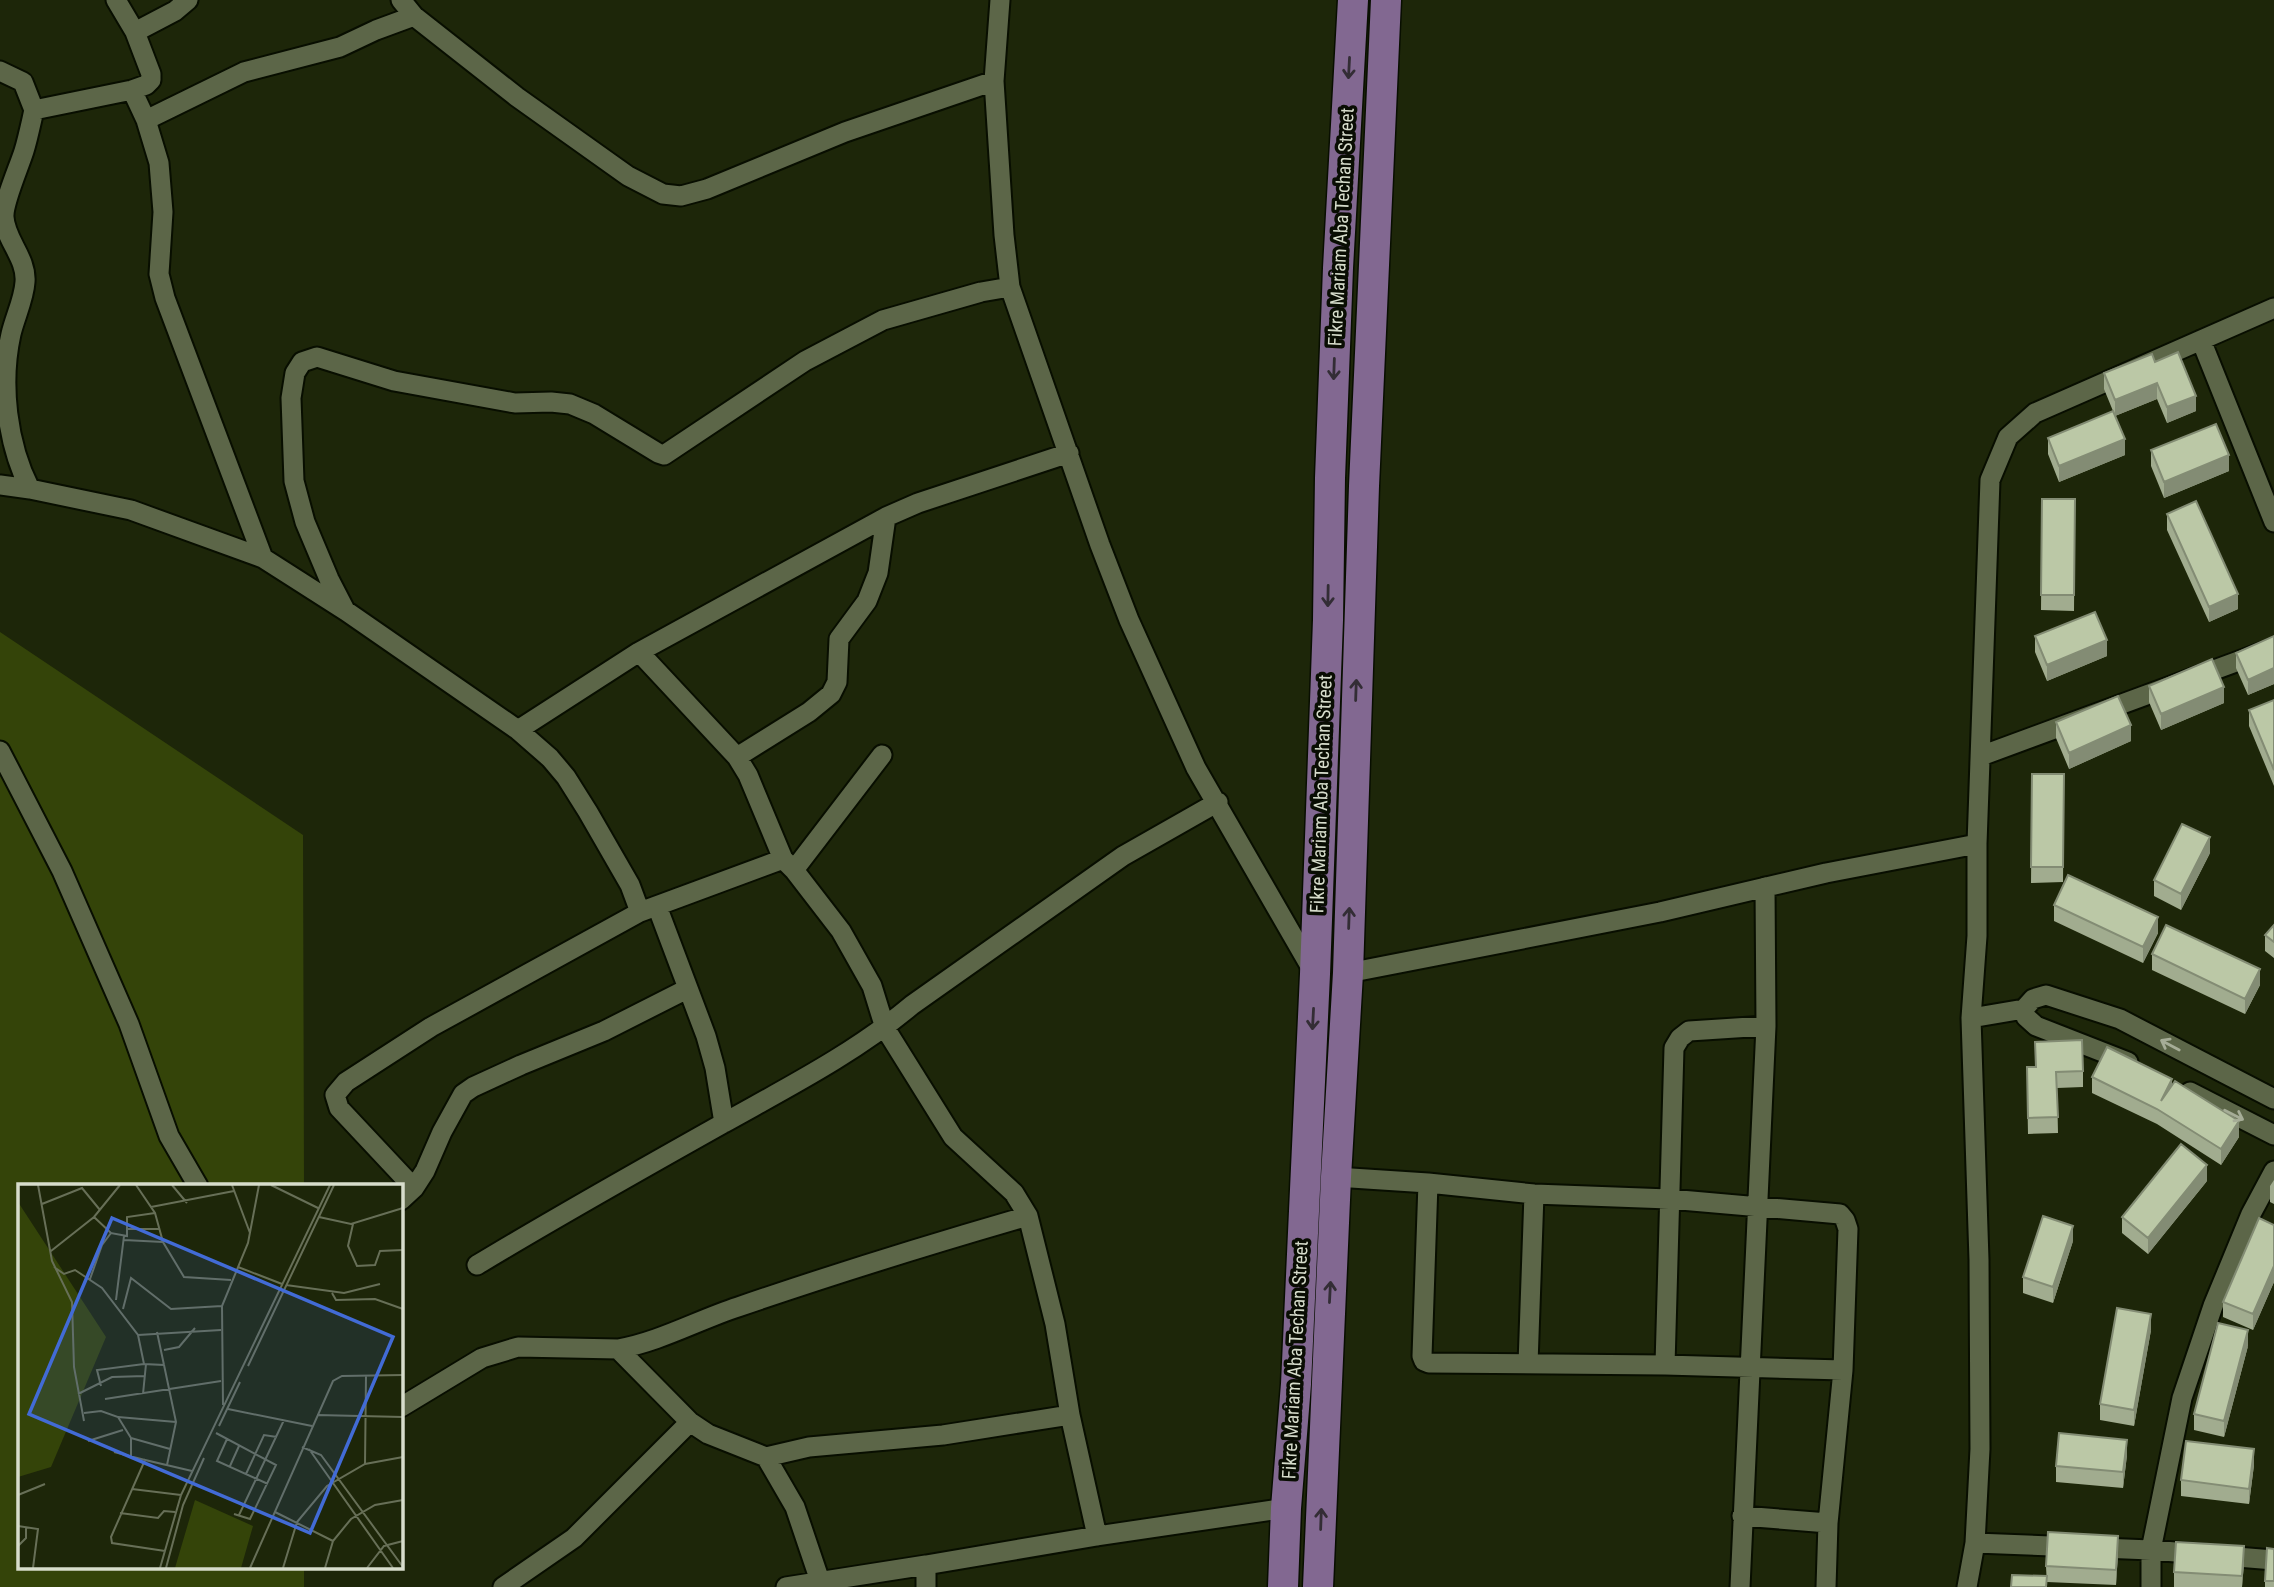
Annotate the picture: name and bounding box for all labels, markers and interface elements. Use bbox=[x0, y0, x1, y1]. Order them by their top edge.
one-way arrow bbox=[1343, 56, 1356, 79]
street label: Fikre Mariam Aba Techan Street bbox=[1323, 107, 1359, 347]
one-way arrow bbox=[1327, 357, 1340, 380]
one-way arrow bbox=[1321, 584, 1335, 607]
street label: Fikre Mariam Aba Techan Street bbox=[1305, 674, 1337, 914]
one-way arrow bbox=[1349, 679, 1362, 702]
one-way arrow bbox=[1343, 906, 1356, 929]
one-way arrow bbox=[1306, 1008, 1319, 1031]
one-way arrow bbox=[2160, 1038, 2181, 1051]
one-way arrow bbox=[2223, 1109, 2244, 1122]
inset map bbox=[18, 1184, 402, 1570]
street label: Fikre Mariam Aba Techan Street bbox=[1277, 1240, 1313, 1480]
one-way arrow bbox=[1324, 1280, 1337, 1303]
one-way arrow bbox=[1314, 1508, 1327, 1531]

